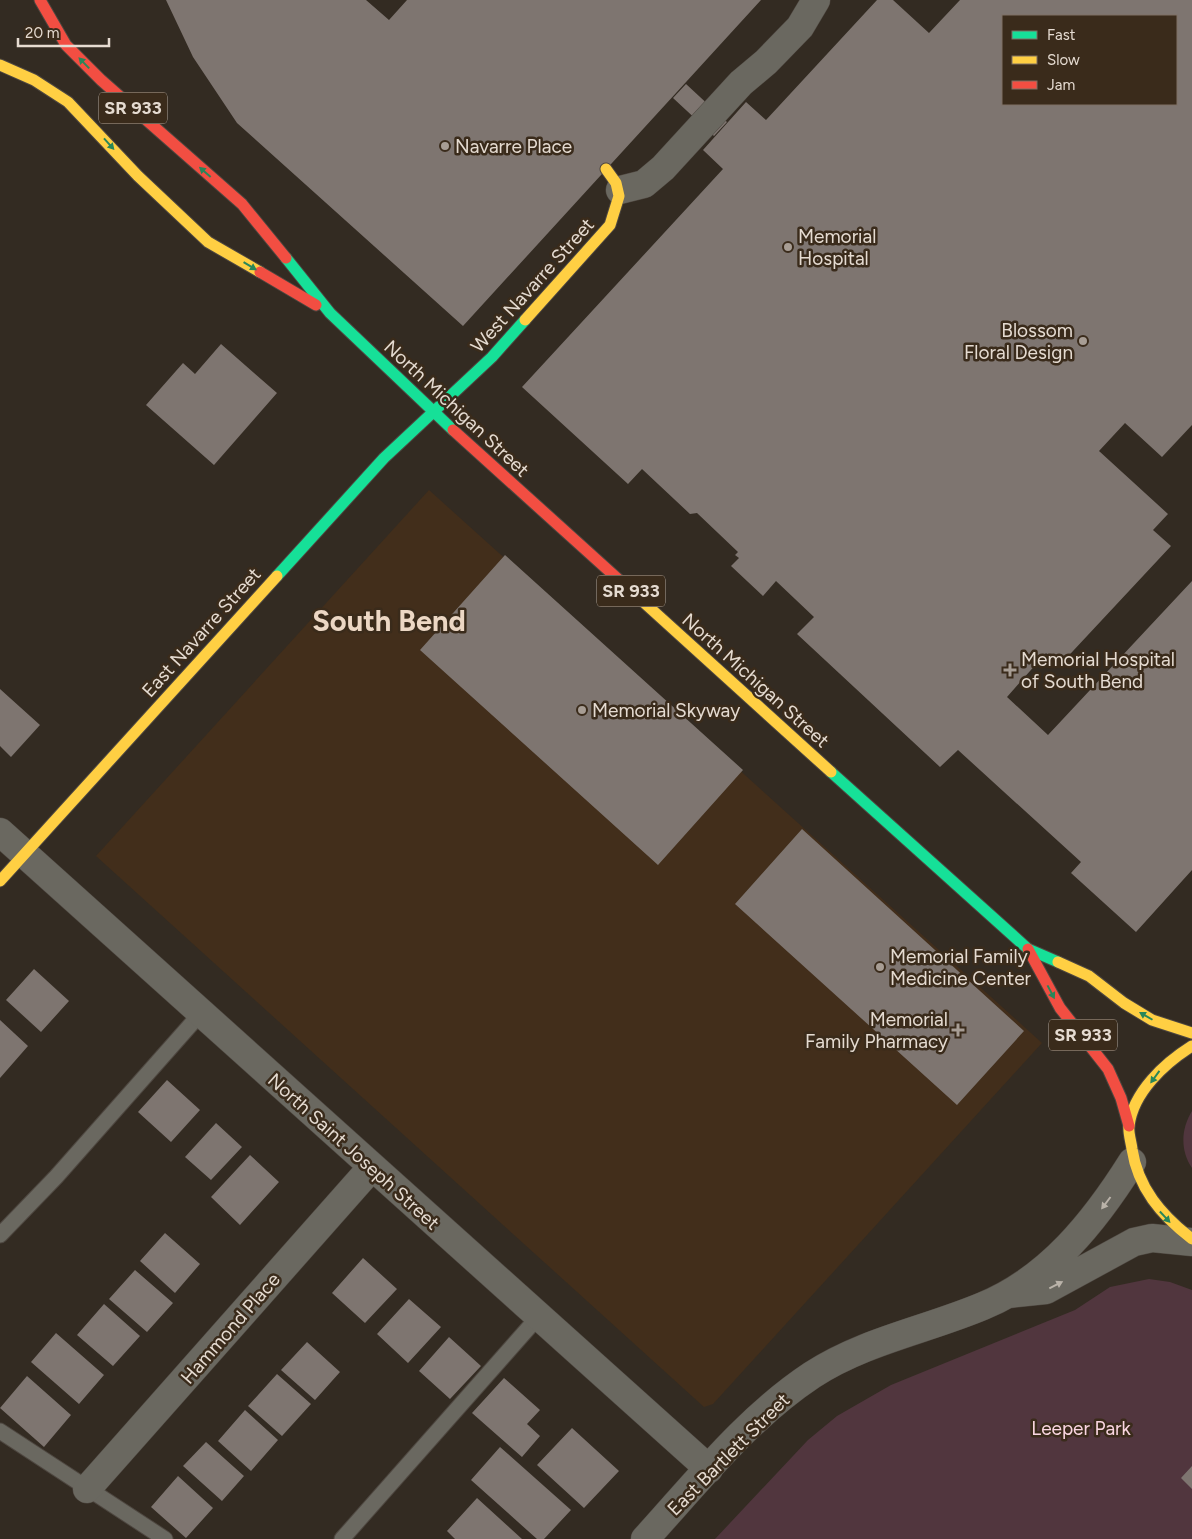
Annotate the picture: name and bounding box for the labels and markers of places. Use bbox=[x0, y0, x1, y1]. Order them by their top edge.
place label: Navarre Place bbox=[455, 135, 572, 158]
marker: Navarre Place bbox=[439, 140, 451, 152]
place label: Memorial Hospital bbox=[798, 225, 876, 270]
marker: Memorial Hospital bbox=[782, 241, 794, 253]
place label: Blossom Floral Design bbox=[964, 319, 1073, 364]
marker: Blossom Floral Design bbox=[1077, 335, 1089, 347]
place label: Memorial Hospital of South Bend bbox=[1021, 648, 1175, 693]
marker: Memorial Hospital of South Bend bbox=[1003, 663, 1017, 677]
place label: Memorial Skyway bbox=[592, 699, 740, 722]
marker: Memorial Skyway bbox=[576, 704, 588, 716]
place label: Memorial Family Medicine Center bbox=[890, 945, 1032, 990]
marker: Memorial Family Medicine Center bbox=[874, 961, 886, 973]
place label: Memorial Family Pharmacy bbox=[805, 1008, 948, 1053]
marker: Memorial Family Pharmacy bbox=[952, 1024, 964, 1036]

